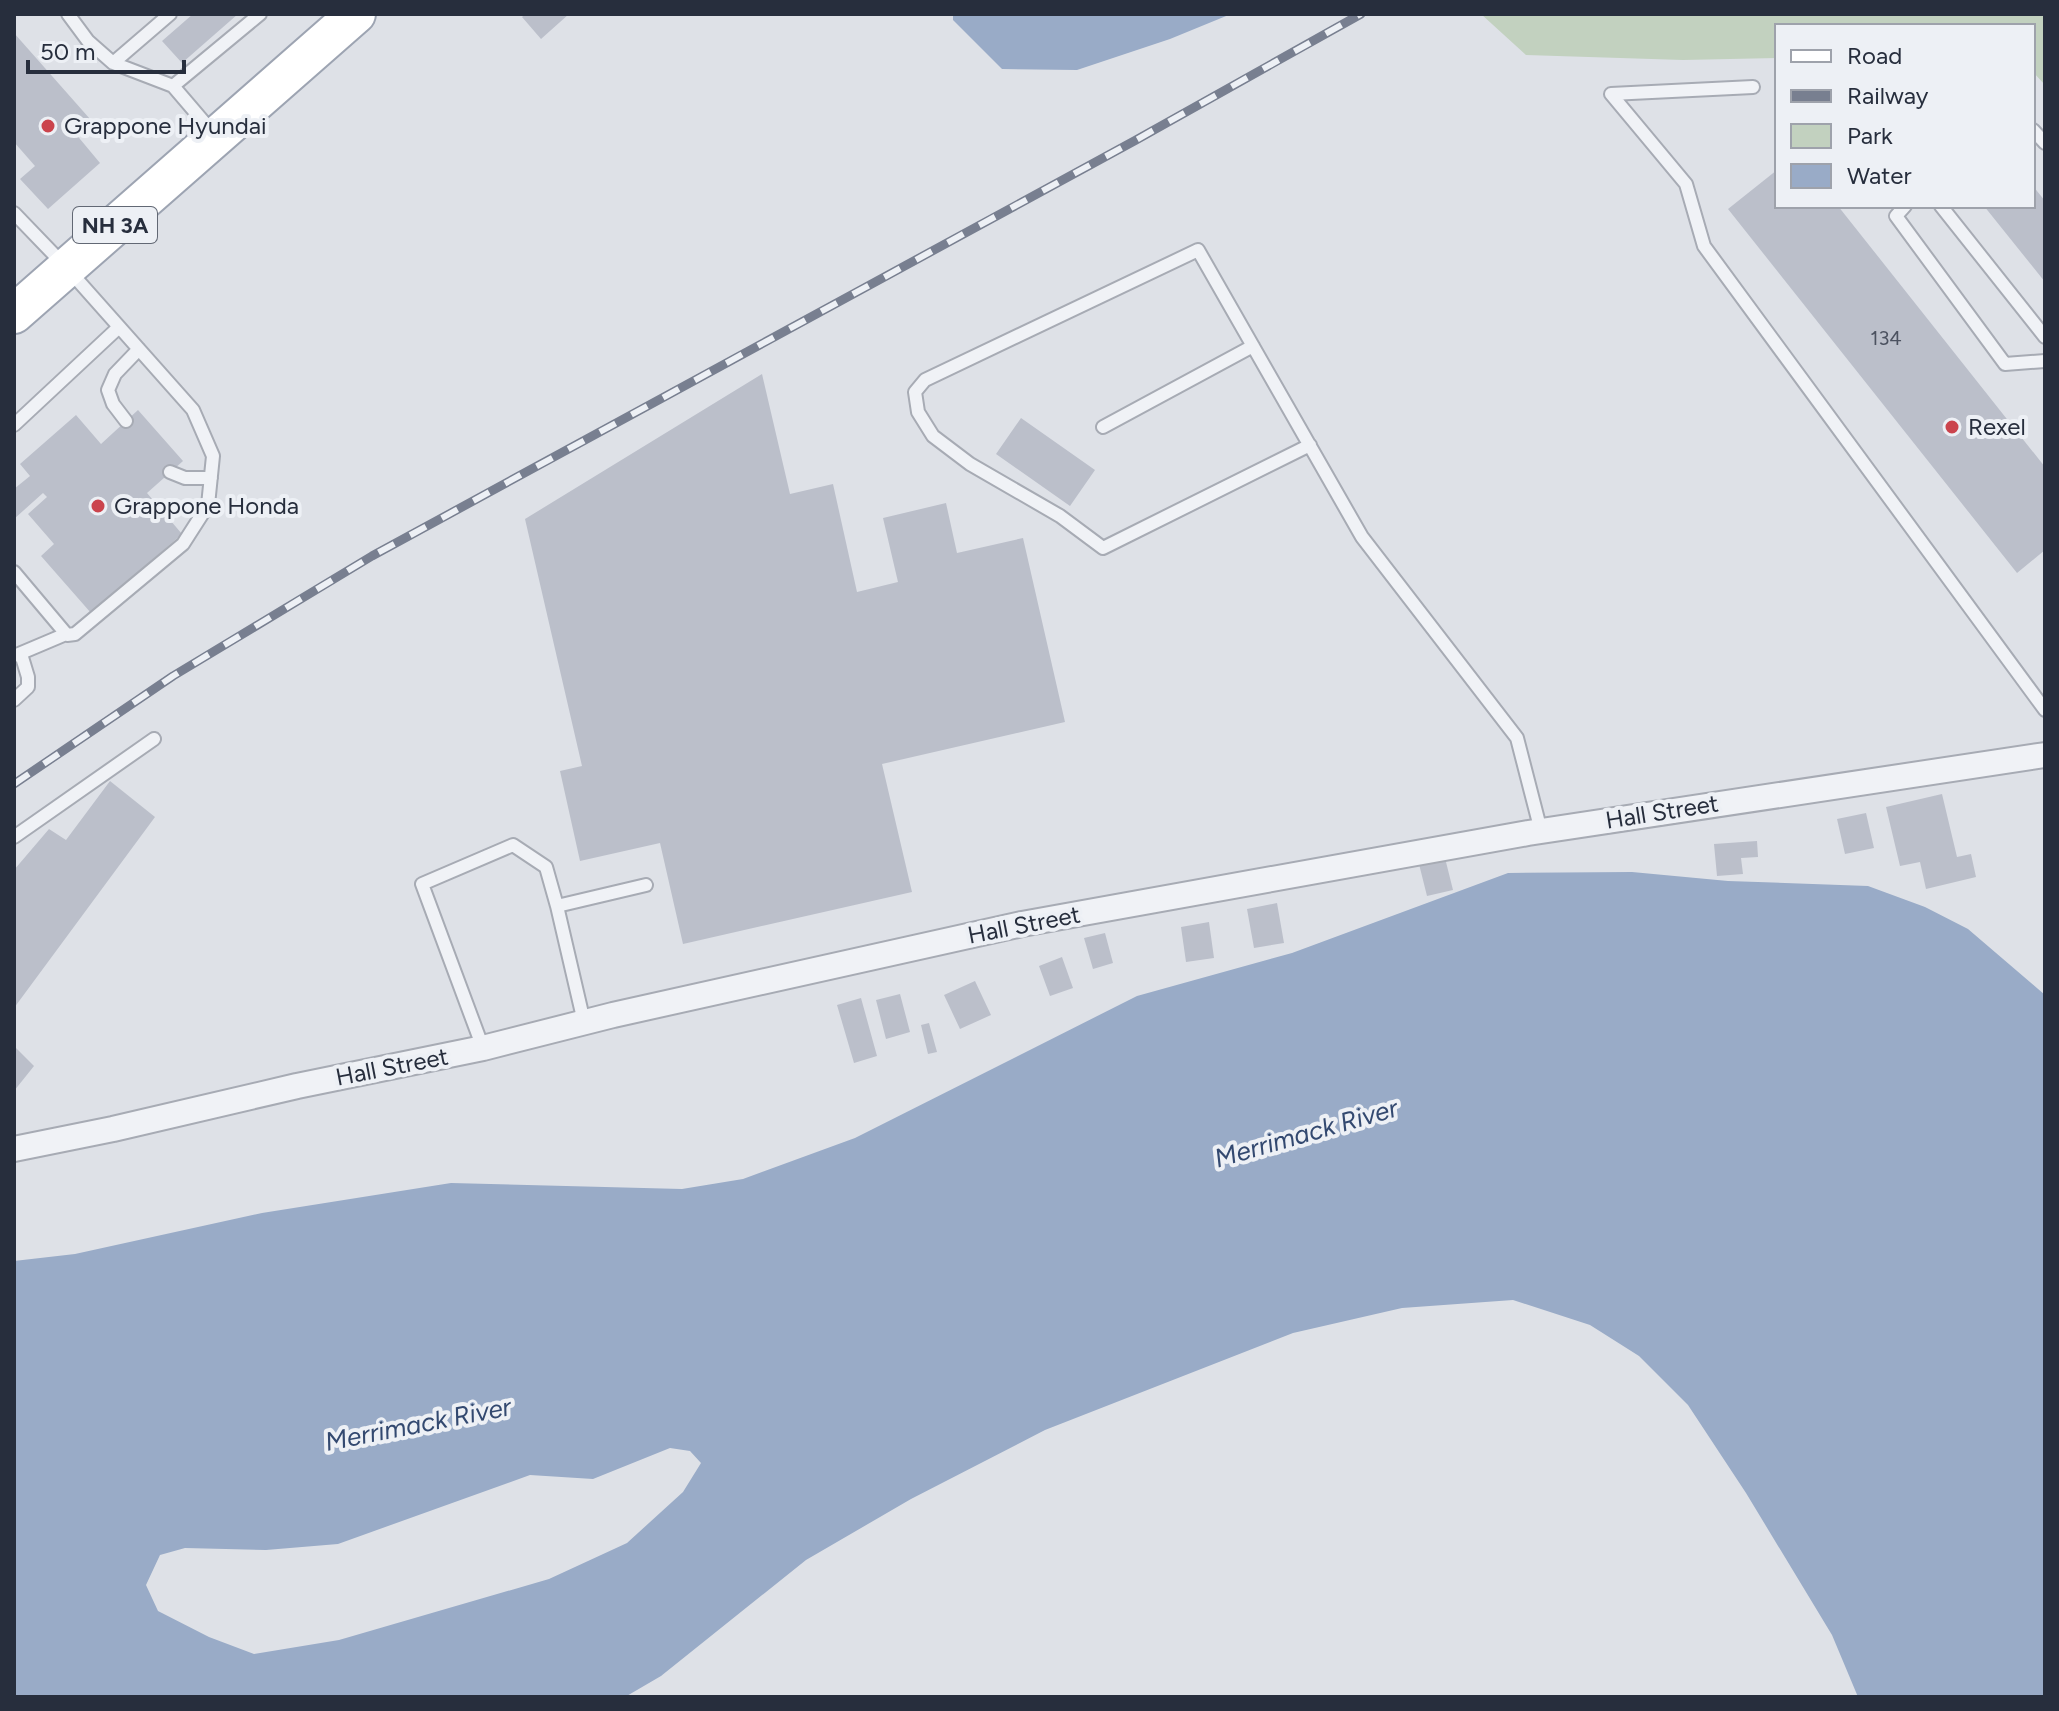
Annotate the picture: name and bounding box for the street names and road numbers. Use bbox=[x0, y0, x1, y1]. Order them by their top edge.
road number: NH 3A bbox=[73, 207, 157, 243]
street label: Hall Street bbox=[1603, 788, 1720, 835]
street label: Hall Street bbox=[965, 899, 1083, 950]
street label: Hall Street bbox=[333, 1041, 451, 1092]

